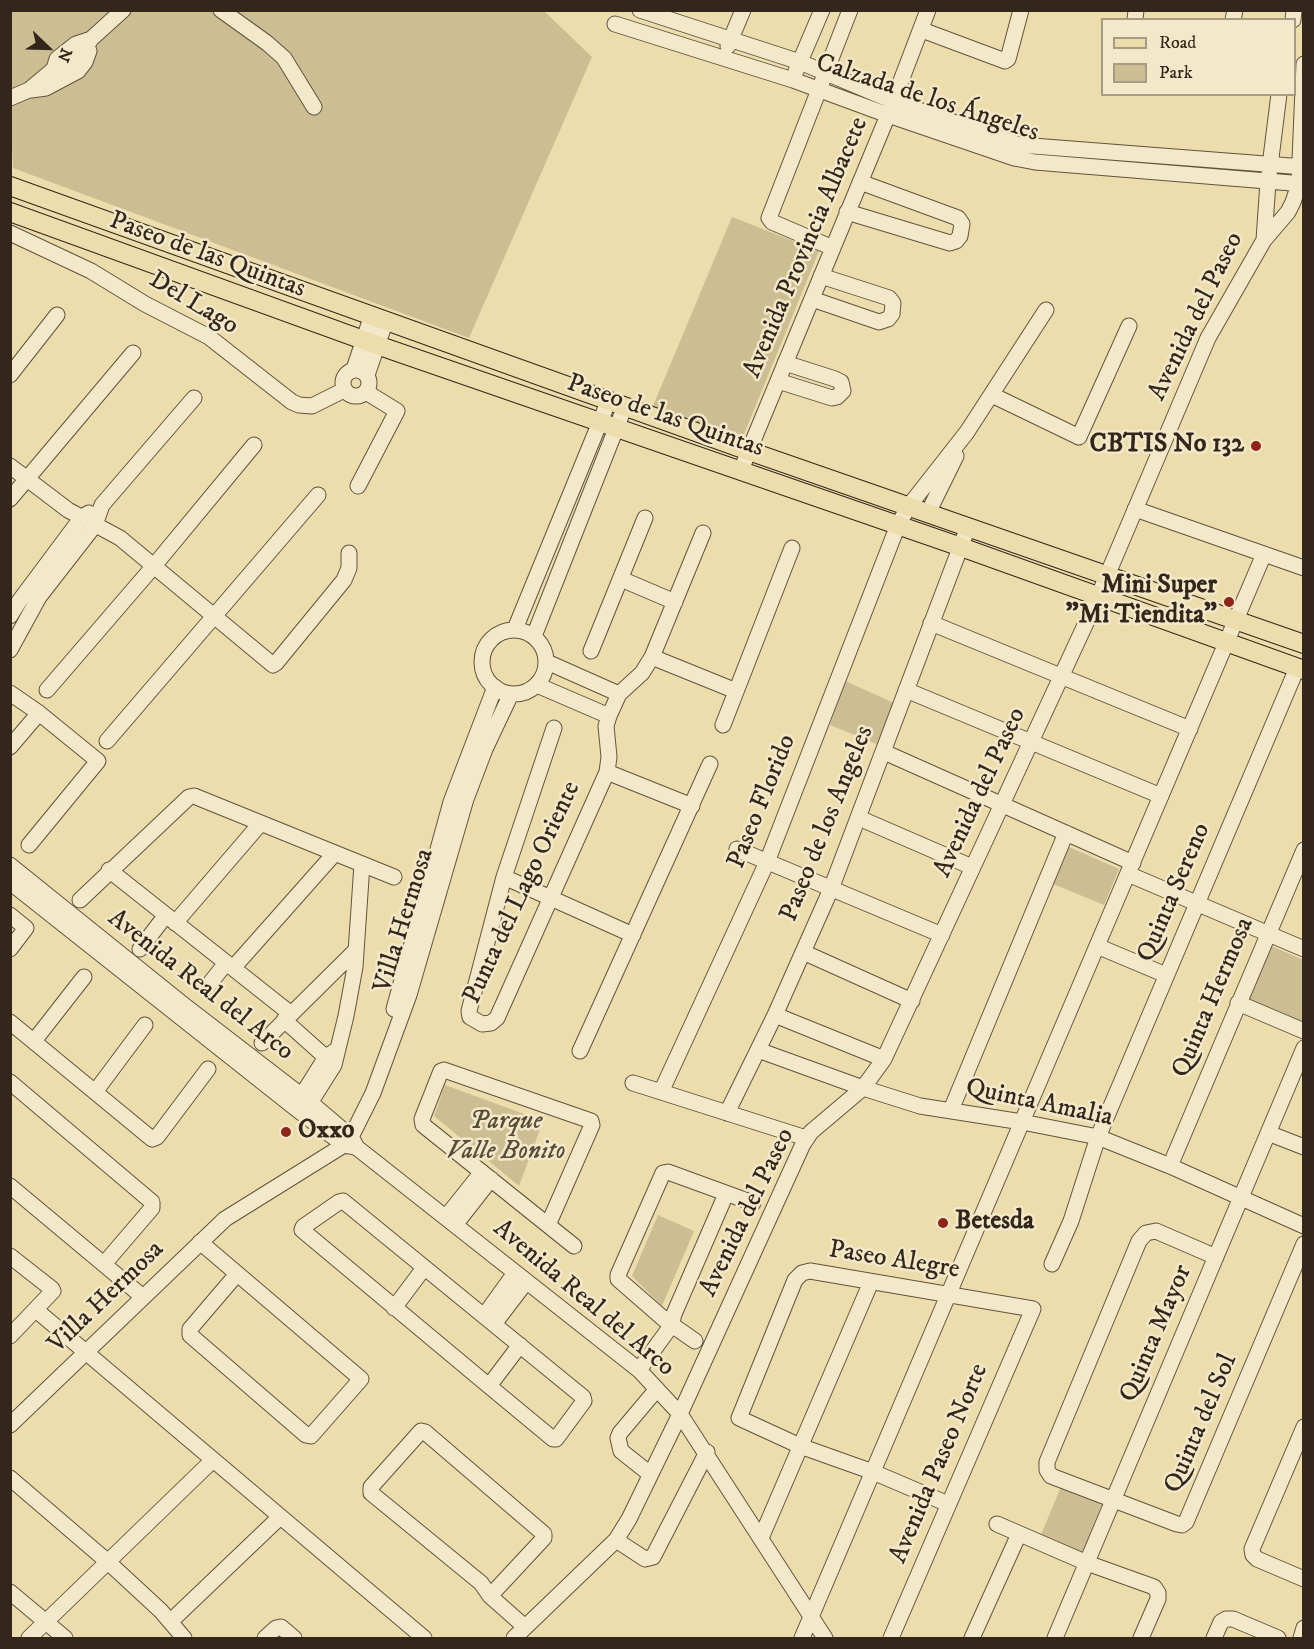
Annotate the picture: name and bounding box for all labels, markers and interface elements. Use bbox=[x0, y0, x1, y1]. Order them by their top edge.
north arrow bbox=[18, 18, 78, 78]
legend bbox=[1101, 18, 1296, 96]
text: Road bbox=[1159, 32, 1196, 54]
text: N bbox=[53, 45, 76, 65]
street label: Calzada de los Ángeles bbox=[812, 48, 1042, 150]
text: Park bbox=[1159, 62, 1193, 84]
street label: Avenida Provincia Albacete bbox=[738, 113, 876, 383]
street label: Paseo de las Quintas bbox=[105, 206, 309, 306]
street label: Avenida del Paseo bbox=[1143, 228, 1251, 406]
street label: Del Lago bbox=[143, 265, 243, 343]
street label: Paseo de las Quintas bbox=[562, 369, 768, 465]
place label: CBTIS No 132 bbox=[1090, 430, 1244, 462]
marker: CBTIS No 132 bbox=[1249, 439, 1263, 453]
place label: Mini Super "Mi Tiendita" bbox=[1066, 571, 1217, 632]
marker: Mini Super "Mi Tiendita" bbox=[1222, 595, 1236, 609]
street label: Avenida del Paseo bbox=[928, 703, 1034, 883]
street label: Paseo de los Angeles bbox=[774, 722, 882, 926]
street label: Paseo Florido bbox=[722, 730, 804, 874]
street label: Punta del Lago Oriente bbox=[458, 777, 588, 1009]
street label: Quinta Sereno bbox=[1132, 819, 1218, 967]
street label: Villa Hermosa bbox=[368, 845, 442, 997]
street label: Avenida Real del Arco bbox=[101, 904, 299, 1068]
street label: Quinta Hermosa bbox=[1166, 913, 1262, 1083]
street label: Quinta Amalia bbox=[963, 1073, 1115, 1135]
park label: Parque Valle Bonito bbox=[447, 1107, 565, 1168]
place label: Oxxo bbox=[298, 1116, 354, 1148]
street label: Avenida del Paseo bbox=[694, 1124, 802, 1302]
marker: Oxxo bbox=[279, 1125, 293, 1139]
place label: Betesda bbox=[955, 1207, 1034, 1239]
street label: Avenida Real del Arco bbox=[486, 1214, 680, 1384]
marker: Betesda bbox=[936, 1216, 950, 1230]
street label: Villa Hermosa bbox=[43, 1235, 171, 1361]
street label: Paseo Alegre bbox=[826, 1235, 962, 1287]
street label: Quinta Mayor bbox=[1114, 1261, 1200, 1407]
street label: Quinta del Sol bbox=[1159, 1350, 1245, 1498]
street label: Avenida Paseo Norte bbox=[884, 1359, 996, 1569]

